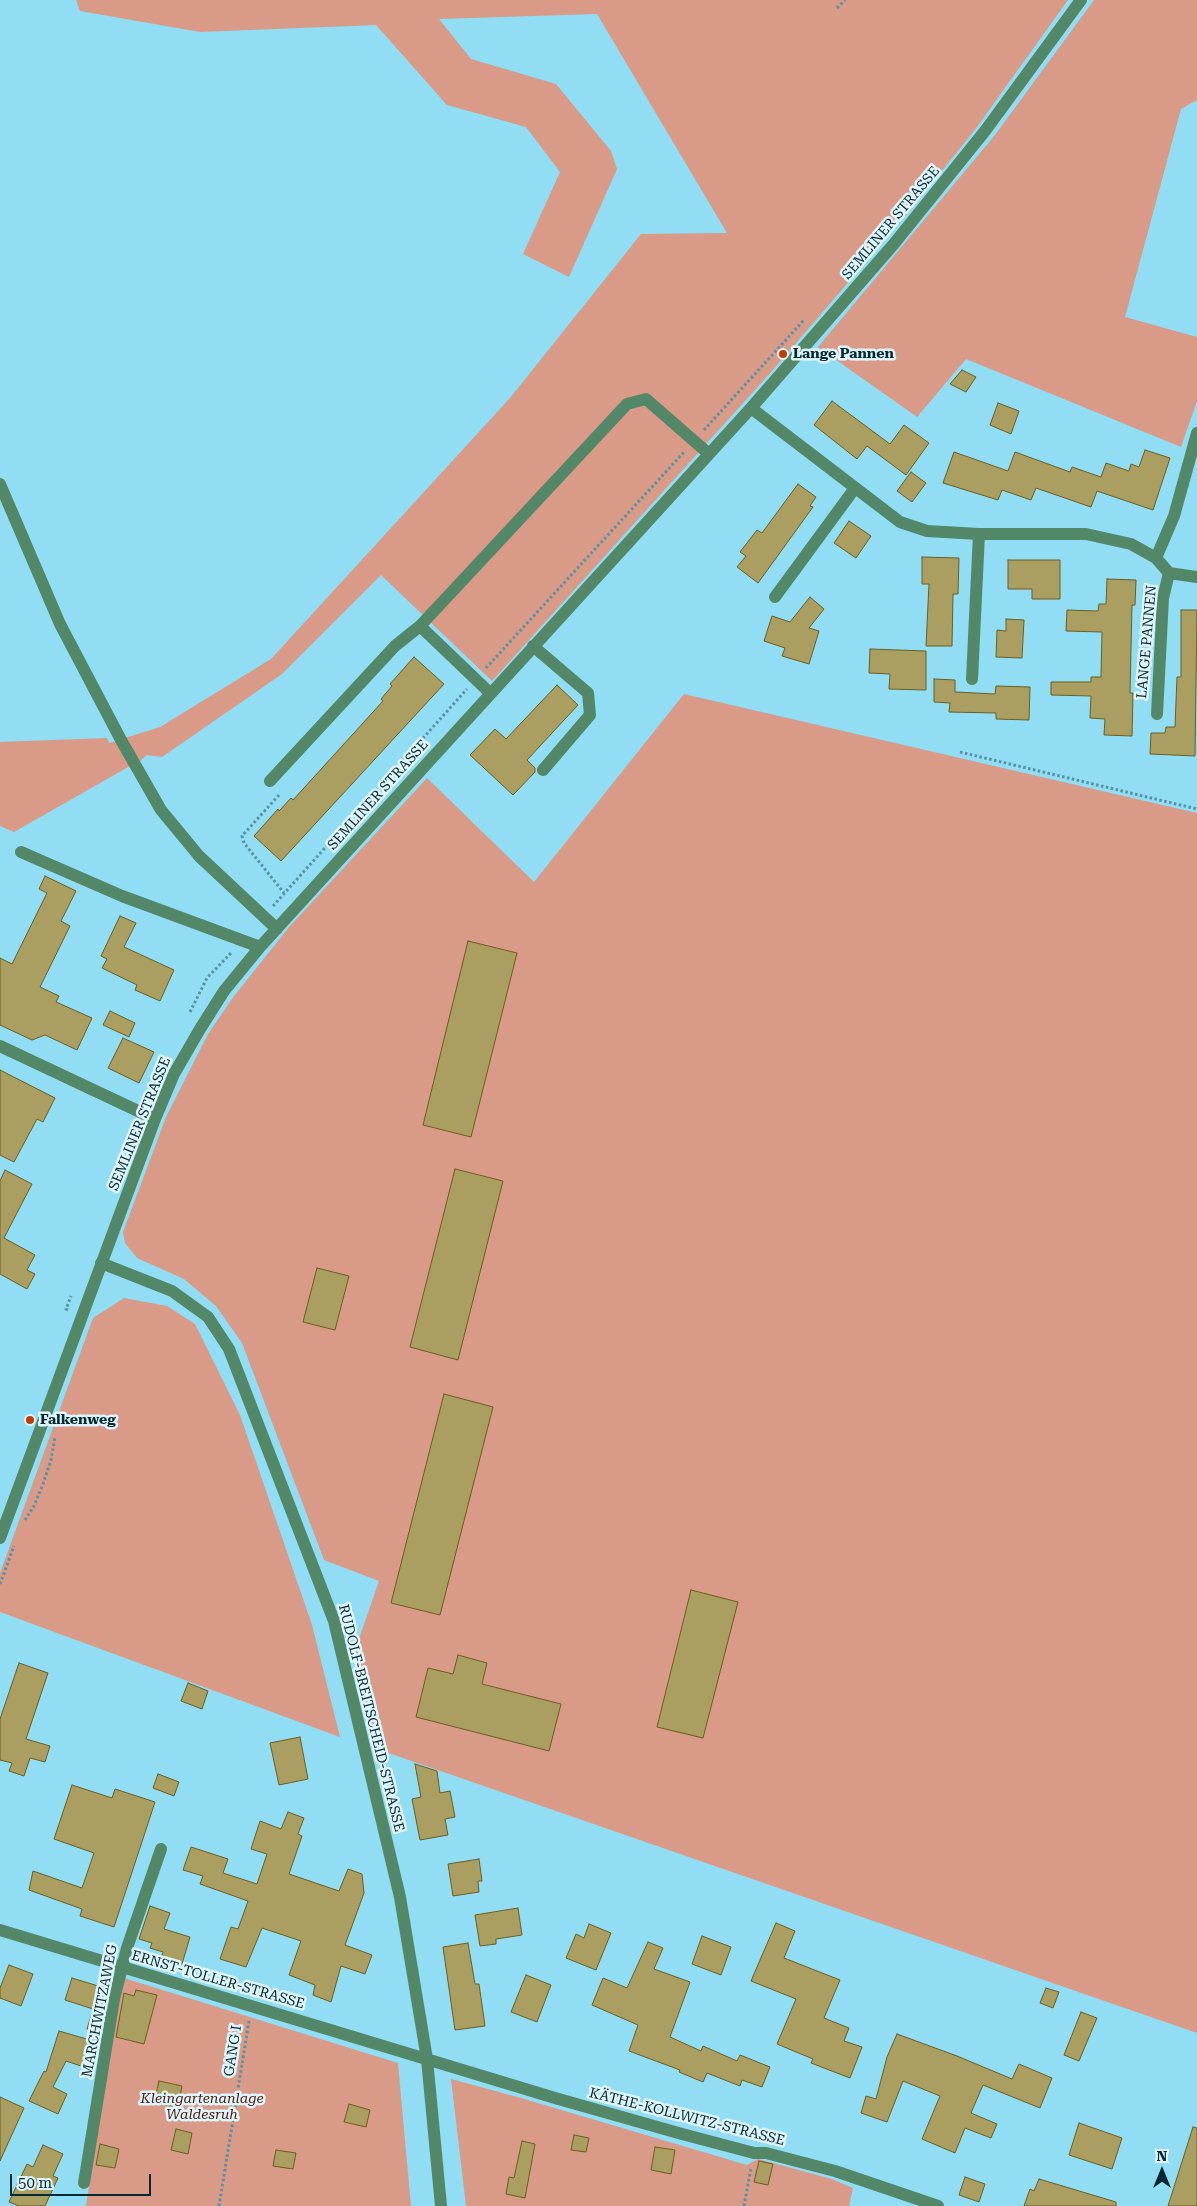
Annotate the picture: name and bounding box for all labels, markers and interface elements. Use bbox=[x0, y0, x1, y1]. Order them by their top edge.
street label: SEMLINER STRASSE bbox=[839, 163, 943, 283]
place label: Lange Pannen bbox=[793, 346, 894, 362]
marker: Lange Pannen bbox=[777, 348, 789, 360]
street label: LANGE PANNEN bbox=[1134, 585, 1160, 699]
street label: SEMLINER STRASSE bbox=[324, 736, 432, 854]
street label: SEMLINER STRASSE bbox=[106, 1055, 174, 1193]
place label: Falkenweg bbox=[40, 1412, 116, 1428]
marker: Falkenweg bbox=[24, 1414, 36, 1426]
street label: RUDOLF-BREITSCHEID-STRASSE bbox=[335, 1603, 407, 1833]
street label: MARCHWITZAWEG bbox=[79, 1943, 121, 2079]
street label: ERNST-TOLLER-STRASSE bbox=[130, 1947, 306, 2013]
street label: GANG I bbox=[221, 2024, 245, 2078]
street label: KÄTHE-KOLLWITZ-STRASSE bbox=[587, 2085, 787, 2149]
park label: Kleingartenanlage Waldesruh bbox=[140, 2091, 264, 2124]
north arrow bbox=[1137, 2146, 1187, 2196]
text: N bbox=[1157, 2148, 1167, 2164]
scale bar bbox=[12, 2164, 154, 2196]
text: 50 m bbox=[18, 2174, 52, 2192]

